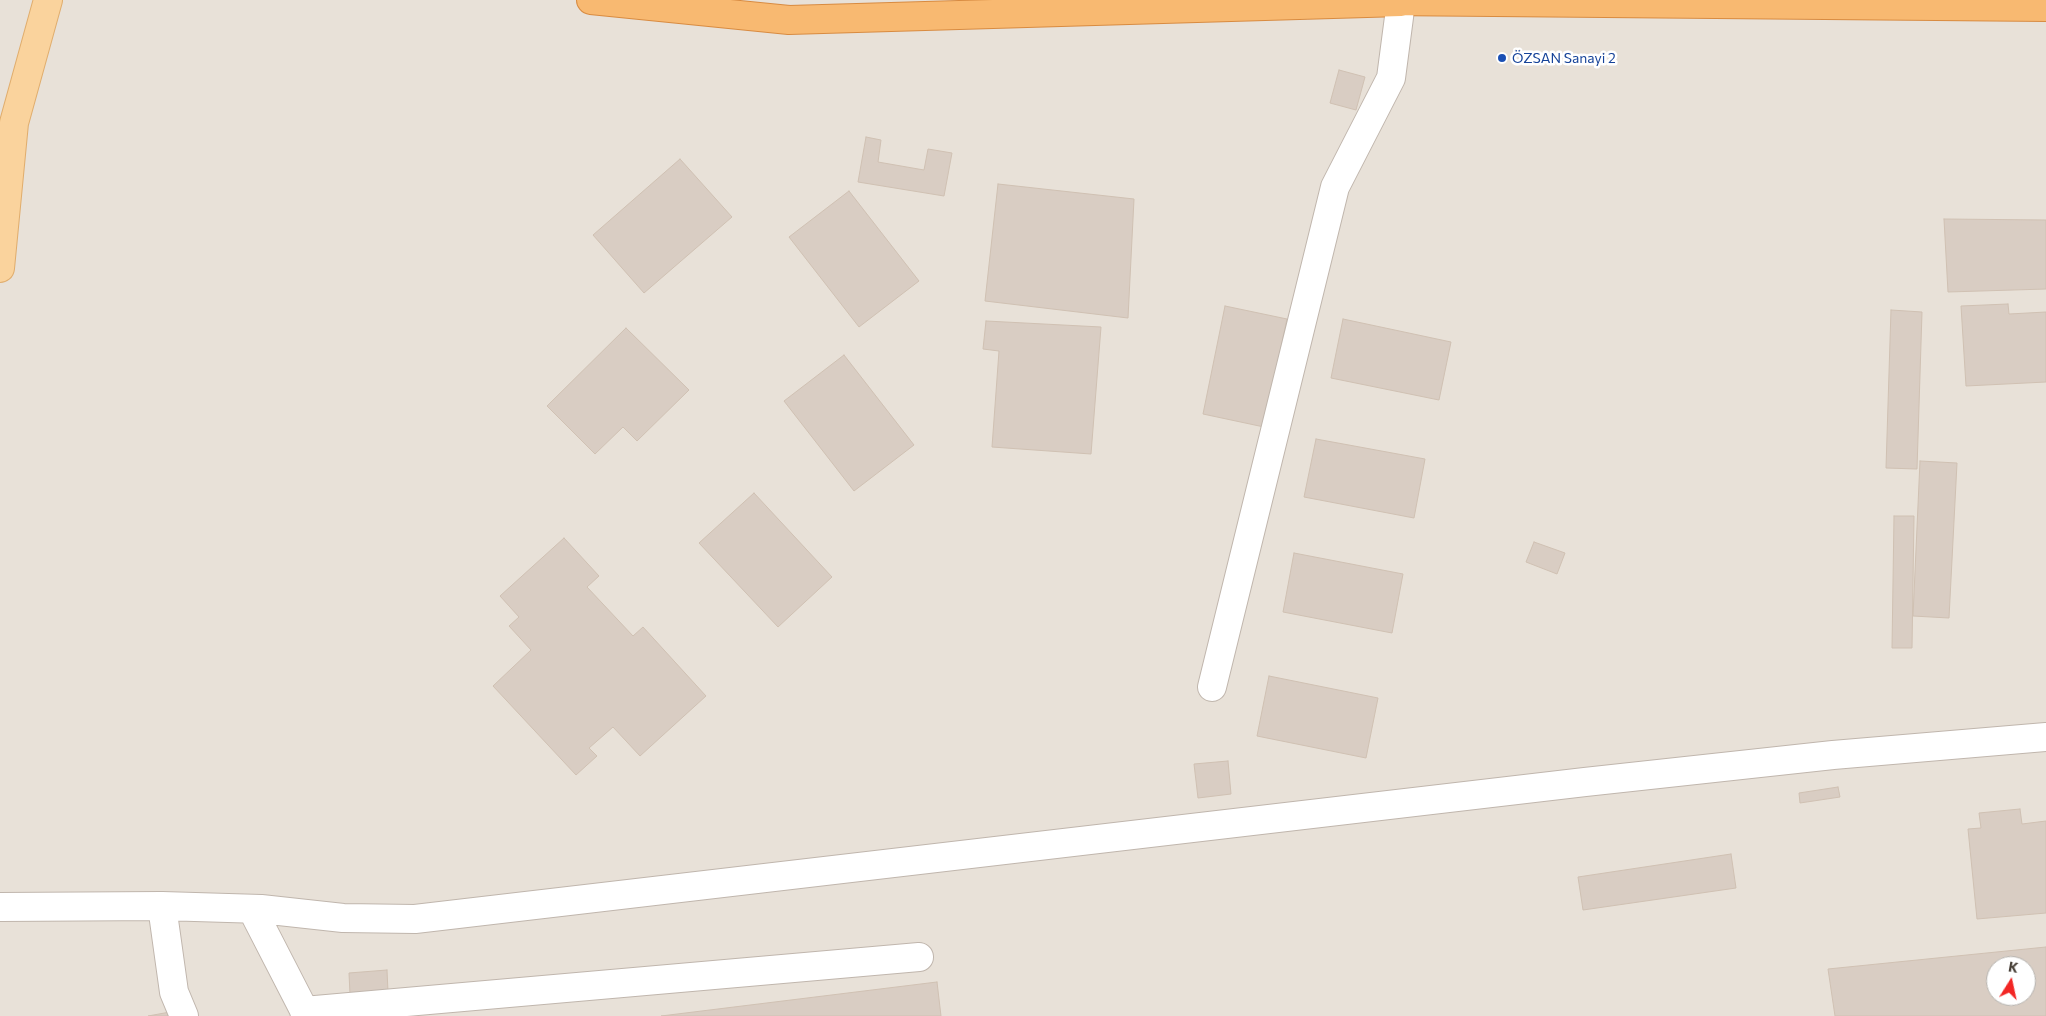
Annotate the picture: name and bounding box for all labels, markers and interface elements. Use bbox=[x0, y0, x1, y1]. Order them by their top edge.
place label: ÖZSAN Sanayi 2 bbox=[1512, 50, 1616, 66]
marker: ÖZSAN Sanayi 2 bbox=[1496, 52, 1508, 64]
north arrow bbox=[1986, 956, 2036, 1006]
text: K bbox=[2007, 958, 2020, 976]

